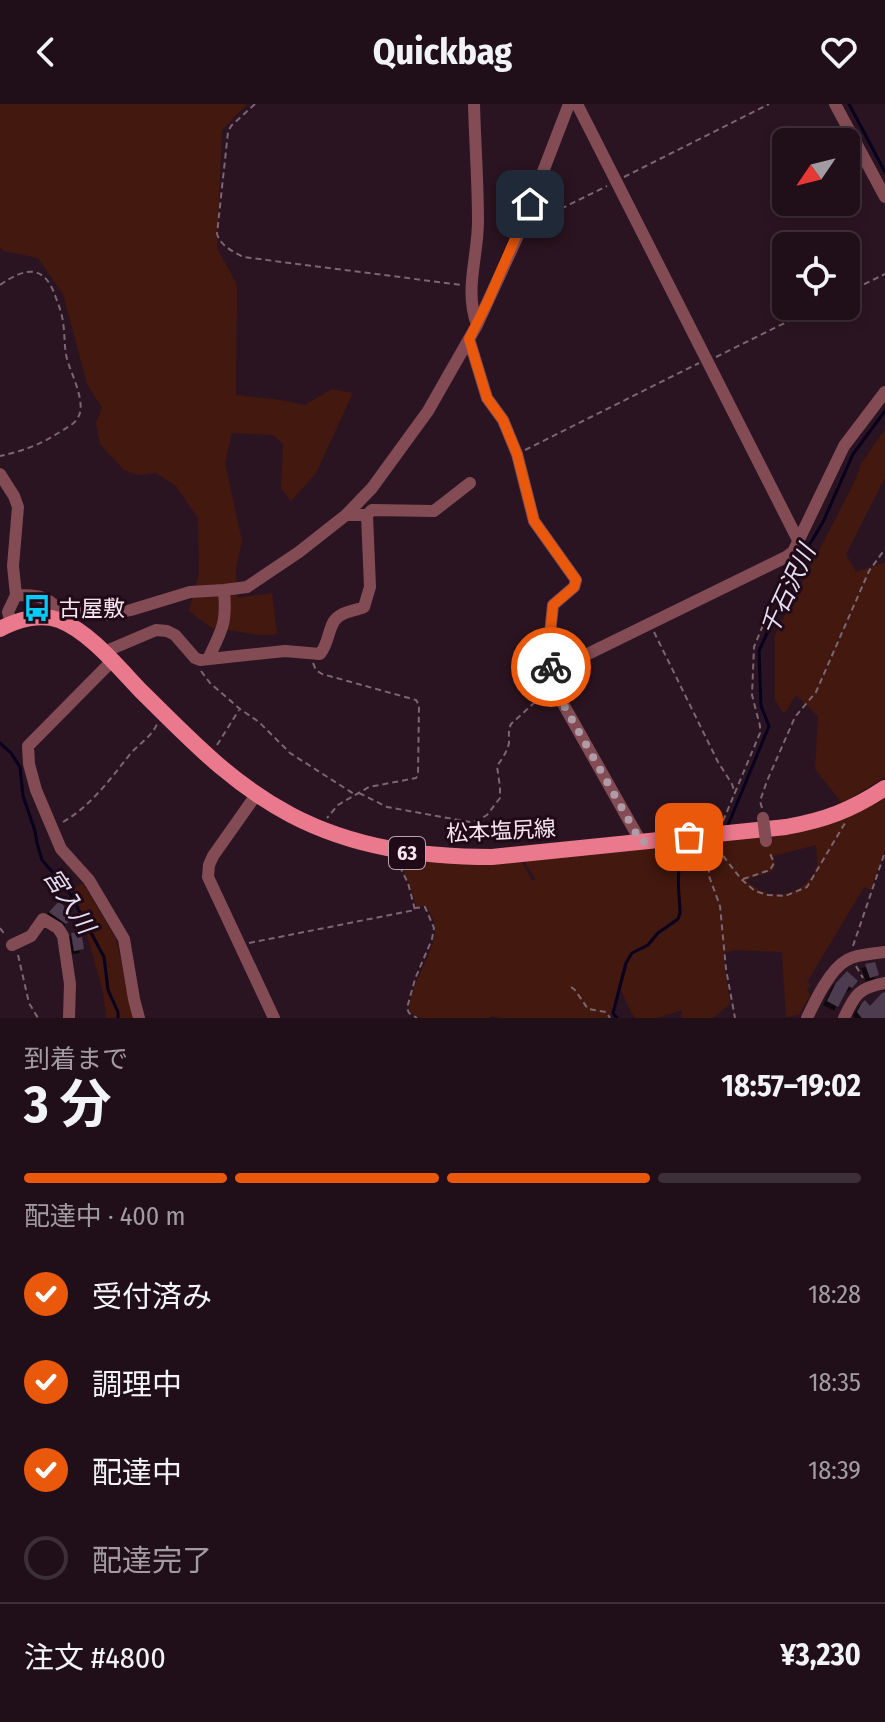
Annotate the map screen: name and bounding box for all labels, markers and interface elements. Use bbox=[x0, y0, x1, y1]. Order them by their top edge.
icon: back bbox=[24, 30, 68, 74]
text: Quickbag bbox=[373, 30, 512, 74]
icon: heart bbox=[817, 30, 861, 74]
north arrow bbox=[772, 128, 860, 216]
map controls bbox=[772, 128, 860, 320]
pin bbox=[496, 170, 564, 238]
icon: home bbox=[508, 182, 552, 226]
button: locate bbox=[772, 232, 860, 320]
water label: 千石沢川 bbox=[755, 538, 822, 639]
bus stop icon: 古屋敷 bbox=[22, 593, 52, 623]
place label: 古屋敷 bbox=[59, 595, 125, 622]
courier bbox=[511, 627, 591, 707]
icon: bike bbox=[529, 645, 573, 689]
pin bbox=[655, 803, 723, 871]
street label: 松本塩尻線 bbox=[445, 815, 557, 847]
icon: bag bbox=[667, 815, 711, 859]
road number: 63 bbox=[389, 837, 425, 869]
water label: 宮入川 bbox=[38, 863, 102, 941]
text: 到着まで bbox=[24, 1044, 128, 1075]
text: 18:57–19:02 bbox=[721, 1068, 861, 1104]
text: 3 分 bbox=[24, 1073, 111, 1136]
text: 配達中 · 400 m bbox=[24, 1201, 186, 1232]
icon: check bbox=[24, 1272, 68, 1316]
text: 受付済み bbox=[92, 1279, 212, 1315]
text: 18:28 bbox=[808, 1279, 861, 1310]
icon: check bbox=[24, 1360, 68, 1404]
text: 調理中 bbox=[92, 1367, 182, 1403]
text: 18:35 bbox=[808, 1367, 861, 1398]
icon: check bbox=[24, 1448, 68, 1492]
text: 配達中 bbox=[92, 1455, 182, 1491]
text: 18:39 bbox=[808, 1455, 861, 1486]
text: 配達完了 bbox=[92, 1543, 212, 1579]
text: ¥3,230 bbox=[780, 1637, 861, 1673]
text: 注文 #4800 bbox=[24, 1640, 166, 1676]

